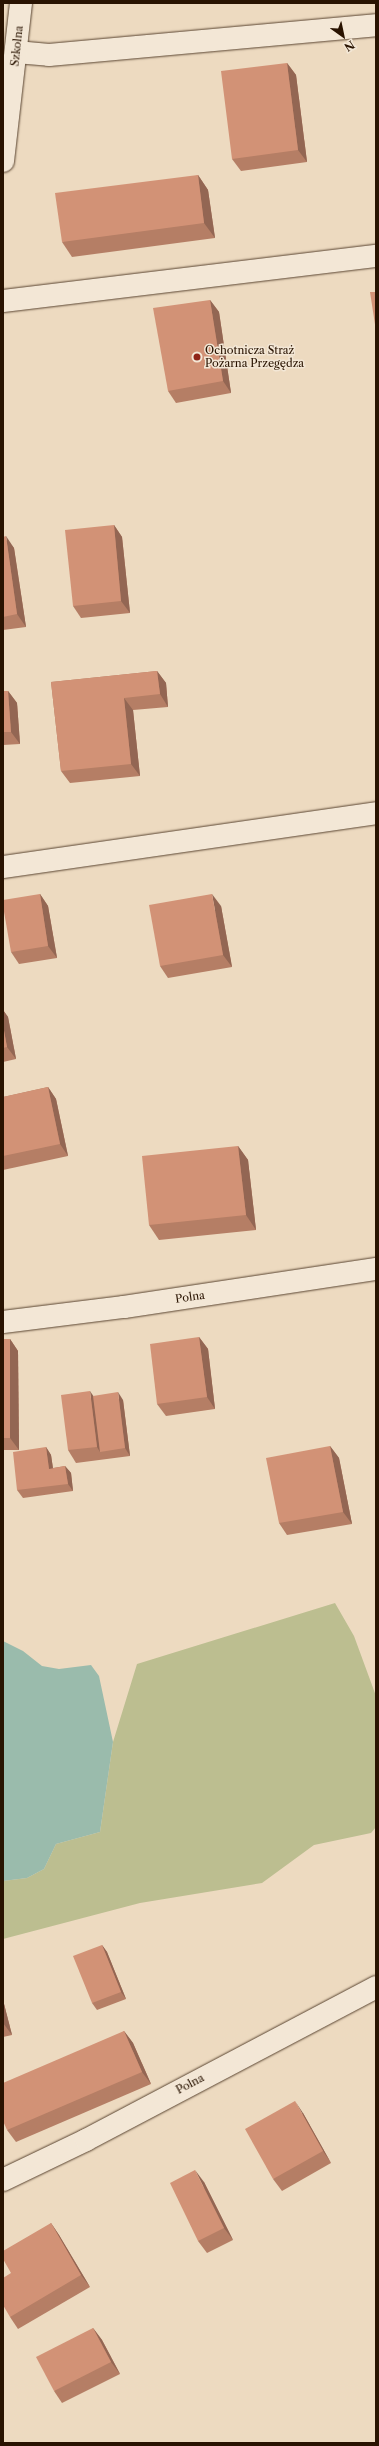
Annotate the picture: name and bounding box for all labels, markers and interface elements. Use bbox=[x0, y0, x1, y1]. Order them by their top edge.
north arrow bbox=[323, 16, 363, 56]
street label: Szkolna bbox=[8, 25, 26, 67]
text: N bbox=[342, 38, 357, 55]
place label: Ochotnicza Straż Pożarna Przegędza bbox=[205, 344, 304, 370]
marker: Ochotnicza Straż Pożarna Przegędza bbox=[192, 352, 202, 362]
street label: Polna bbox=[174, 1288, 206, 1306]
street label: Polna bbox=[174, 2071, 206, 2097]

